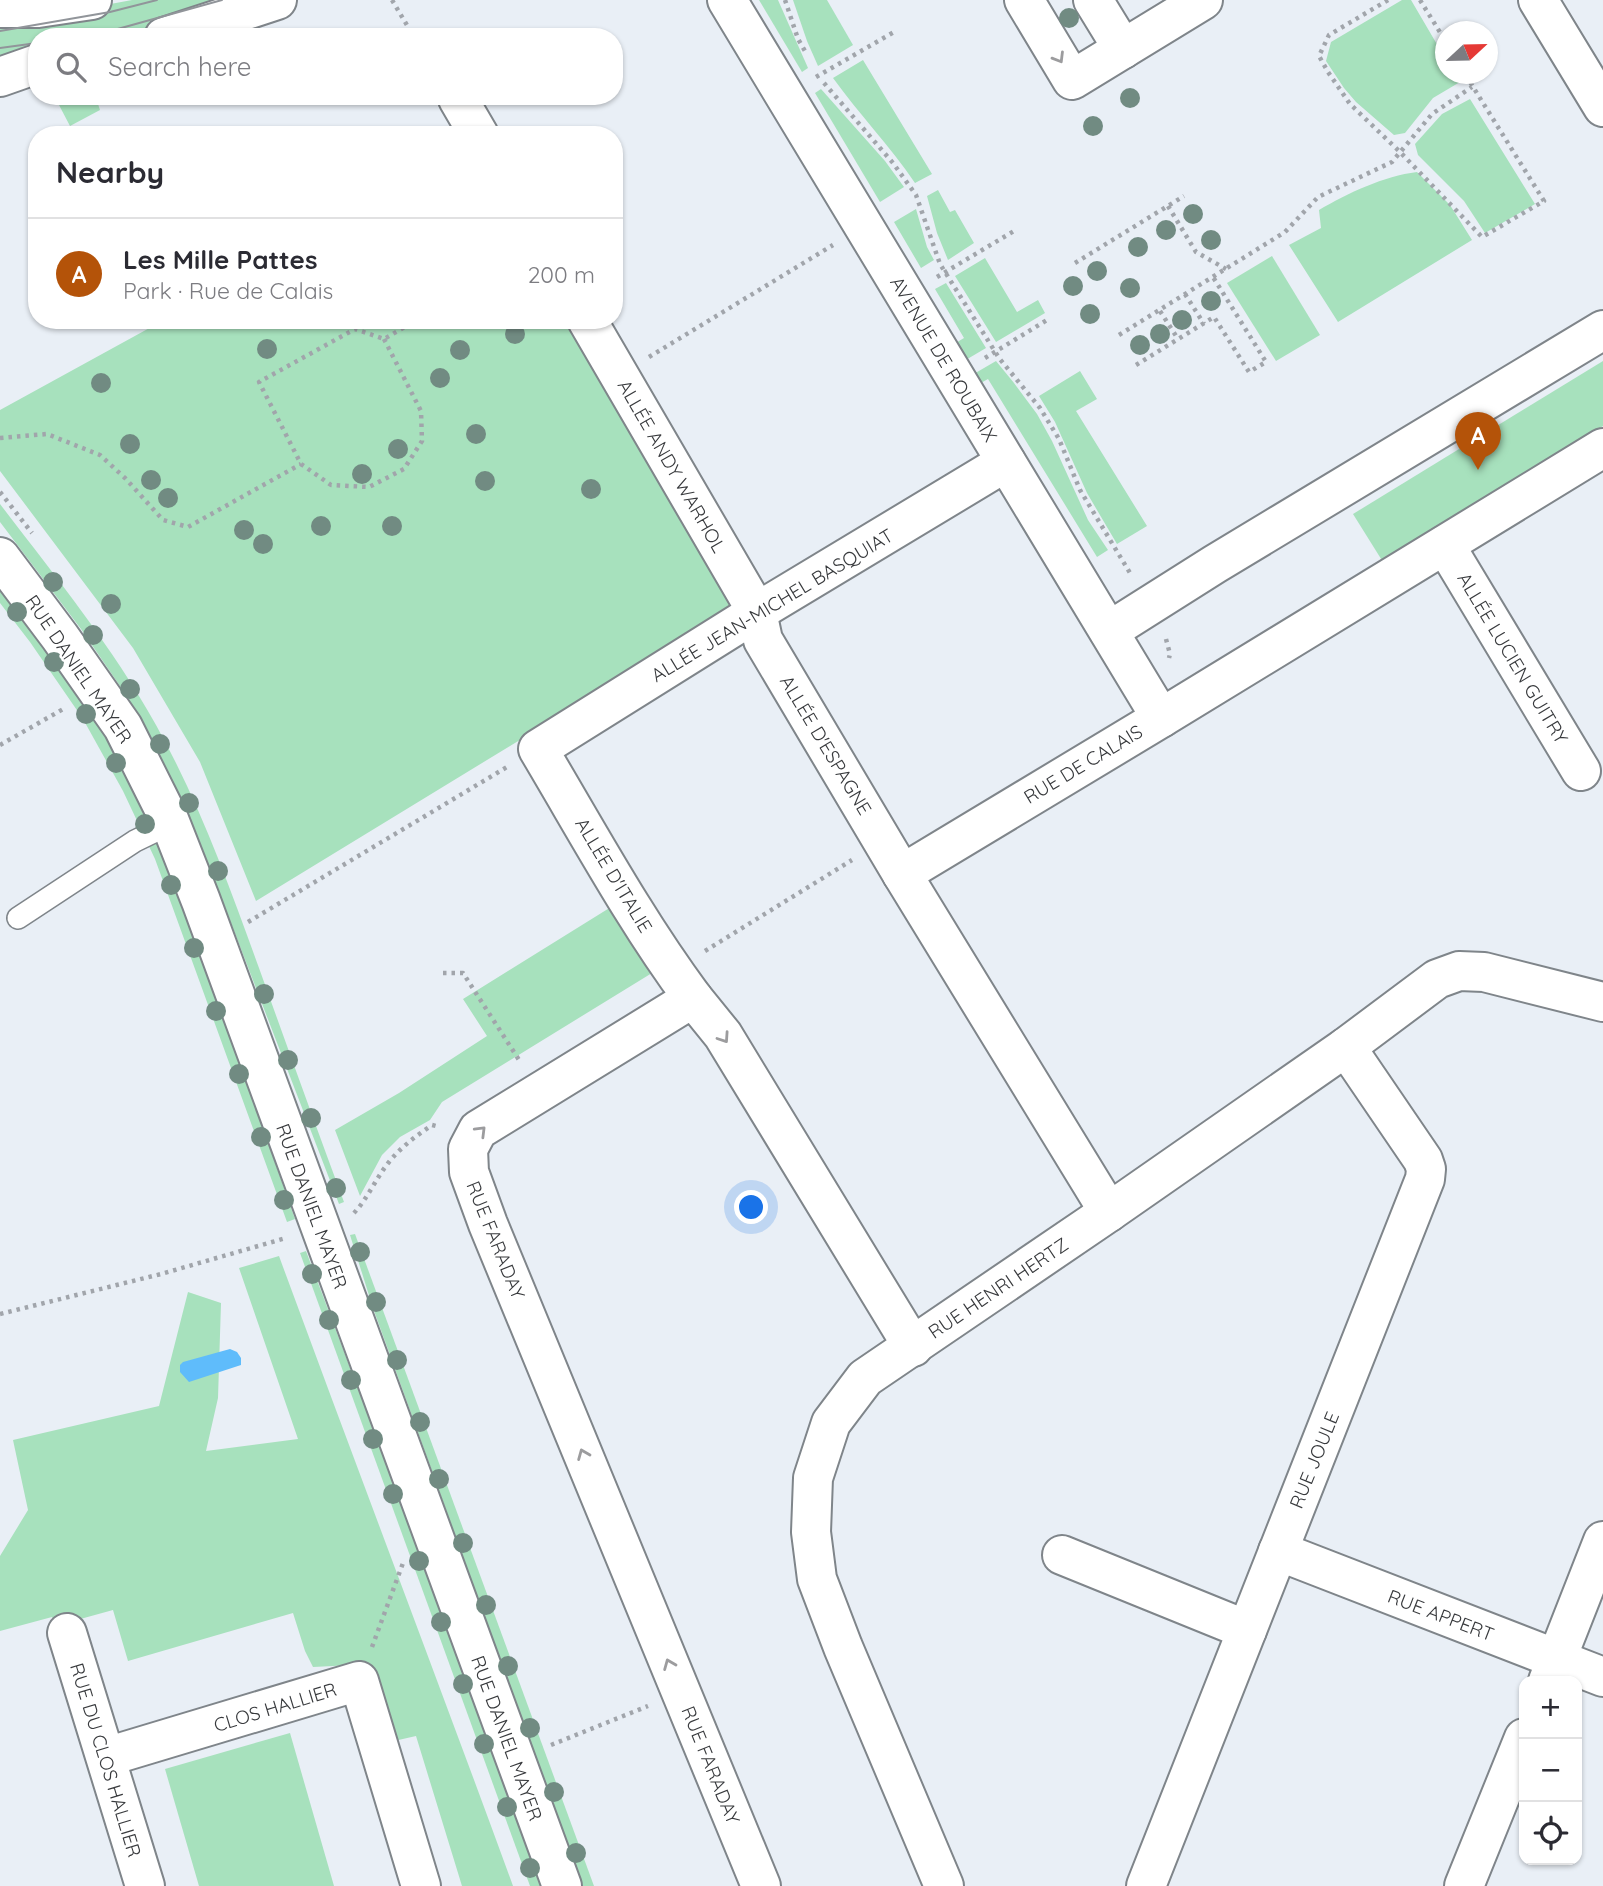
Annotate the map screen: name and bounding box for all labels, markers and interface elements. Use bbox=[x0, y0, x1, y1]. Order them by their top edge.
north arrow bbox=[1435, 21, 1498, 84]
search box bbox=[28, 28, 623, 105]
icon: search bbox=[52, 48, 90, 86]
text: Search here bbox=[108, 50, 252, 83]
one-way arrow bbox=[1051, 51, 1064, 64]
text: Nearby bbox=[56, 153, 164, 191]
text: Les Mille Pattes bbox=[123, 243, 317, 276]
text: A bbox=[72, 260, 86, 289]
text: 200 m bbox=[528, 260, 595, 289]
street label: AVENUE DE ROUBAIX bbox=[885, 272, 1003, 446]
text: Park · Rue de Calais bbox=[123, 276, 333, 305]
street label: ALLÉE ANDY WARHOL bbox=[613, 375, 731, 557]
pin: A bbox=[1455, 412, 1501, 470]
street label: ALLÉE JEAN-MICHEL BASQUIAT bbox=[647, 523, 897, 687]
street label: ALLÉE LUCIEN GUITRY bbox=[1452, 568, 1574, 748]
street label: RUE DANIEL MAYER bbox=[20, 590, 138, 748]
street label: ALLÉE D'ESPAGNE bbox=[775, 671, 877, 819]
street label: RUE DE CALAIS bbox=[1019, 719, 1147, 809]
street label: ALLÉE D'ITALIE bbox=[570, 813, 658, 937]
one-way arrow bbox=[716, 1030, 728, 1043]
street label: RUE DANIEL MAYER bbox=[271, 1120, 353, 1292]
one-way arrow bbox=[473, 1127, 486, 1140]
street label: RUE FARADAY bbox=[461, 1177, 531, 1303]
your location bbox=[734, 1190, 768, 1224]
street label: RUE HENRI HERTZ bbox=[923, 1232, 1073, 1344]
street label: RUE JOULE bbox=[1284, 1408, 1344, 1512]
one-way arrow bbox=[577, 1449, 591, 1461]
street label: RUE APPERT bbox=[1384, 1584, 1498, 1646]
street label: RUE DANIEL MAYER bbox=[466, 1652, 548, 1824]
one-way arrow bbox=[664, 1659, 678, 1671]
street label: RUE DU CLOS HALLIER bbox=[65, 1660, 147, 1860]
map controls bbox=[1519, 1676, 1582, 1865]
button: + bbox=[1519, 1676, 1582, 1739]
street label: CLOS HALLIER bbox=[211, 1677, 339, 1737]
street label: RUE FARADAY bbox=[676, 1702, 746, 1828]
button: − bbox=[1519, 1739, 1582, 1802]
button: locate bbox=[1519, 1802, 1582, 1865]

